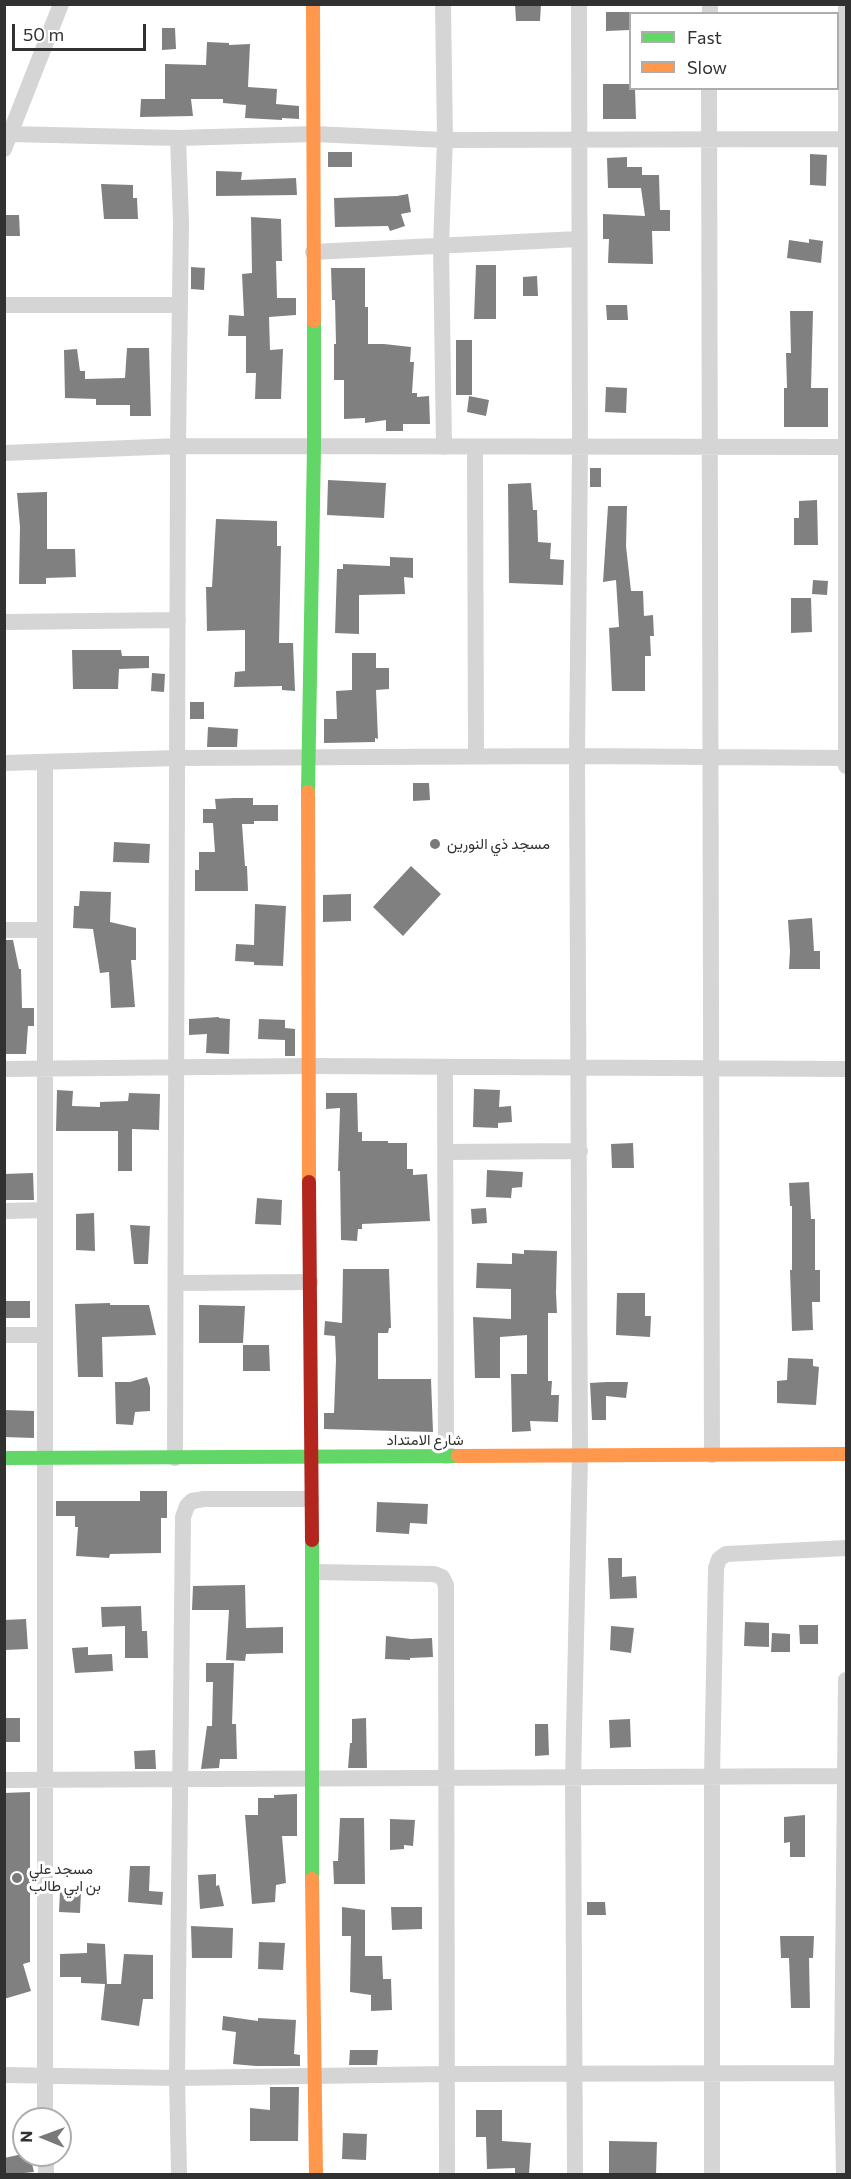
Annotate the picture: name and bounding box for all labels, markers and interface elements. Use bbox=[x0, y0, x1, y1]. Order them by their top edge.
scale bar bbox=[15, 12, 148, 50]
legend bbox=[629, 12, 839, 90]
text: 50 m bbox=[23, 23, 64, 45]
text: Fast bbox=[687, 26, 722, 48]
text: Slow bbox=[687, 56, 727, 78]
place label: مسجد ذي النورين bbox=[447, 835, 550, 853]
marker: مسجد ذي النورين bbox=[428, 837, 442, 851]
street label: شارع الامتداد bbox=[386, 1431, 464, 1449]
place label: مسجد علي بن ابي طالب bbox=[29, 1860, 101, 1895]
marker: مسجد علي بن ابي طالب bbox=[10, 1871, 24, 1885]
north arrow bbox=[12, 2107, 72, 2167]
text: N bbox=[16, 2131, 35, 2143]

